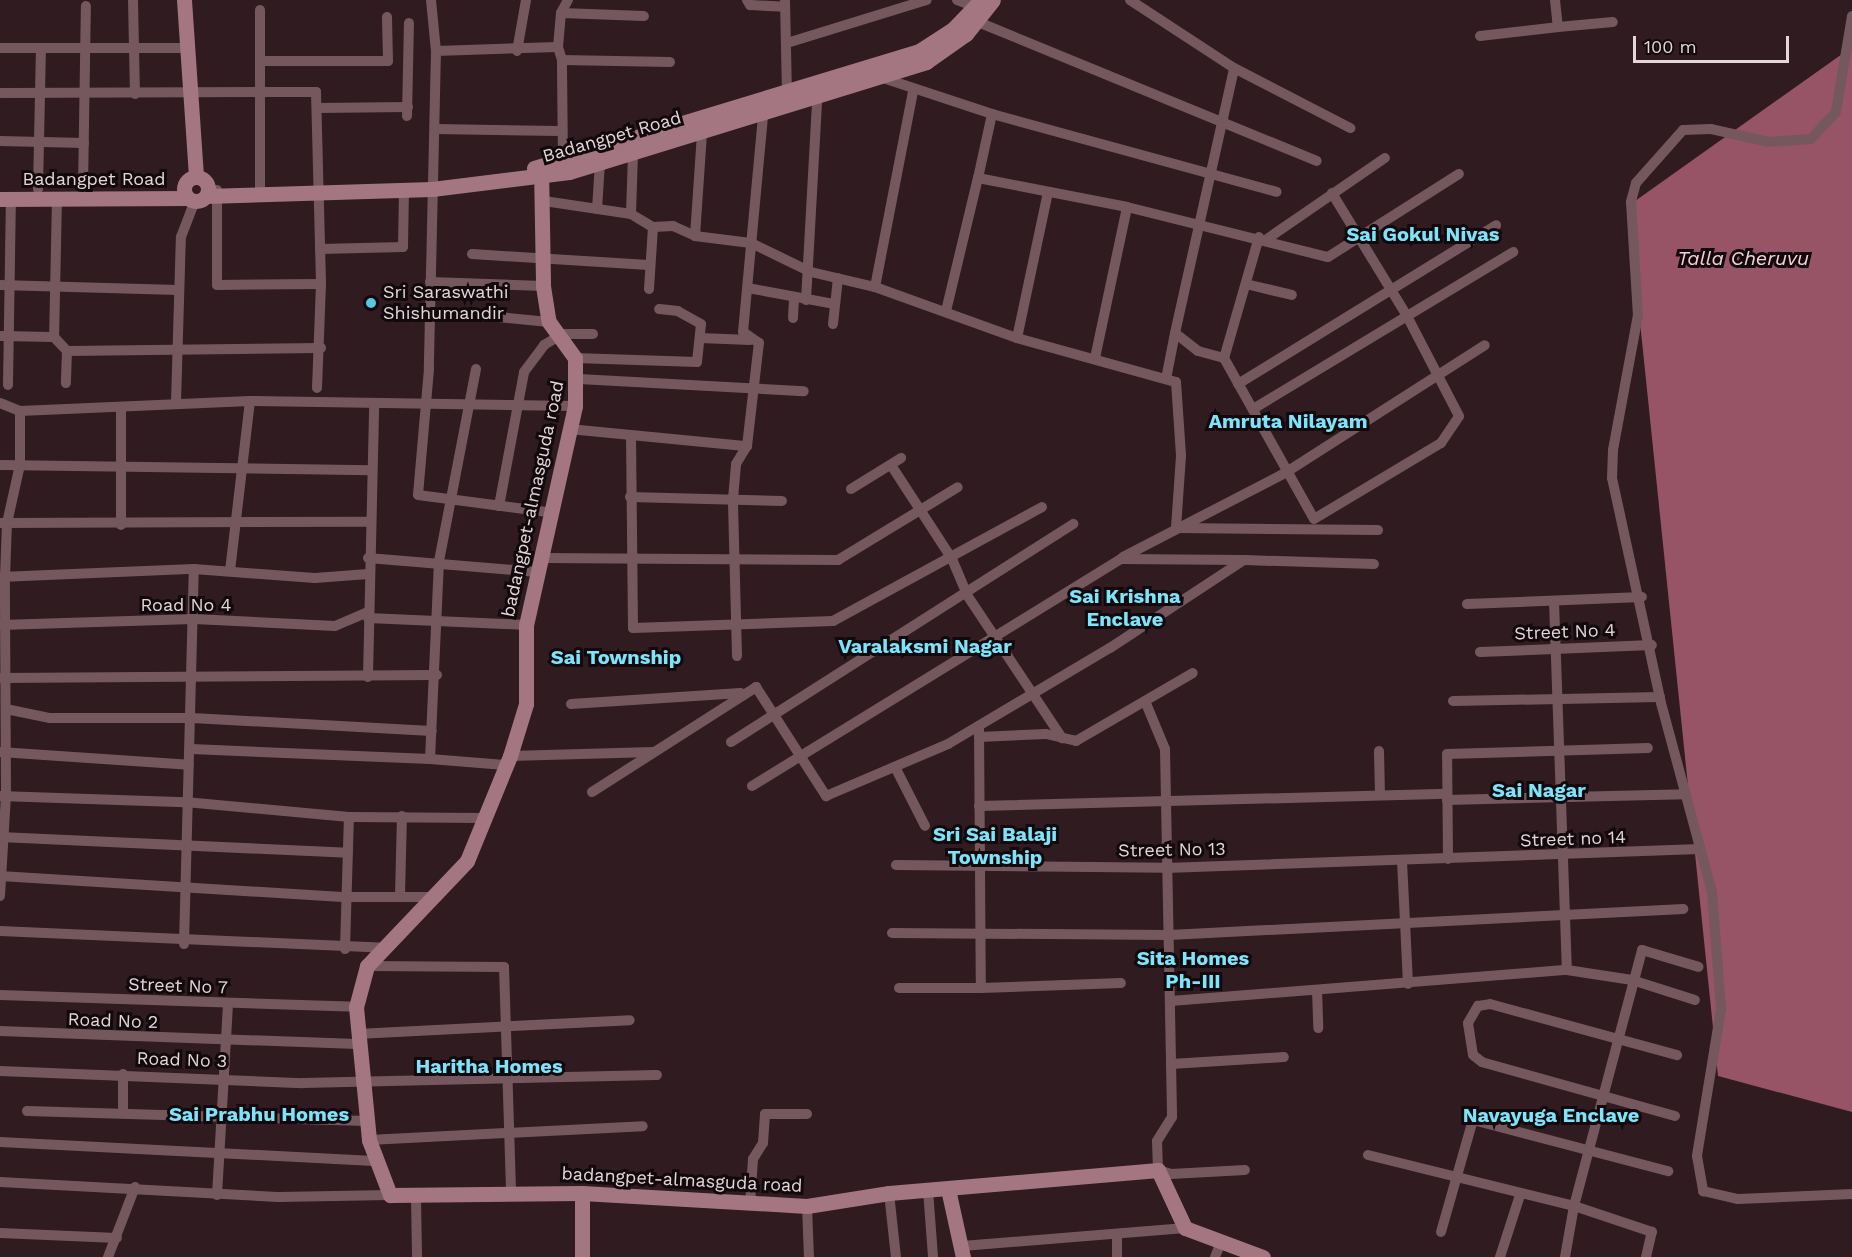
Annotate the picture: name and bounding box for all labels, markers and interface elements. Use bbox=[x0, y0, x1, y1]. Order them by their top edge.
scale bar bbox=[1636, 24, 1792, 62]
text: 100 m bbox=[1644, 36, 1697, 57]
street label: Badangpet Road bbox=[540, 107, 684, 167]
street label: Badangpet Road bbox=[22, 168, 166, 190]
district label: Sai Gokul Nivas bbox=[1346, 222, 1500, 246]
water label: Talla Cheruvu bbox=[1677, 246, 1809, 270]
place label: Sri Saraswathi Shishumandir bbox=[383, 282, 509, 324]
marker: Sri Saraswathi Shishumandir bbox=[364, 296, 378, 310]
street label: badangpet-almasguda road bbox=[497, 379, 569, 619]
district label: Amruta Nilayam bbox=[1208, 409, 1368, 433]
district label: Sai Krishna Enclave bbox=[1069, 584, 1181, 631]
street label: Road No 4 bbox=[140, 594, 232, 616]
street label: Street No 4 bbox=[1514, 619, 1616, 645]
district label: Varalaksmi Nagar bbox=[838, 634, 1012, 658]
district label: Sai Township bbox=[551, 645, 681, 669]
district label: Sai Nagar bbox=[1492, 778, 1586, 802]
district label: Sri Sai Balaji Township bbox=[933, 823, 1057, 870]
street label: Street no 14 bbox=[1519, 826, 1627, 852]
street label: Street No 13 bbox=[1118, 838, 1226, 862]
district label: Sita Homes Ph-III bbox=[1137, 947, 1249, 994]
street label: Street No 7 bbox=[127, 973, 229, 999]
street label: Road No 2 bbox=[67, 1009, 159, 1033]
street label: Road No 3 bbox=[136, 1048, 228, 1072]
district label: Haritha Homes bbox=[415, 1054, 563, 1078]
district label: Sai Prabhu Homes bbox=[169, 1102, 349, 1126]
district label: Navayuga Enclave bbox=[1463, 1103, 1639, 1127]
street label: badangpet-almasguda road bbox=[561, 1163, 803, 1197]

